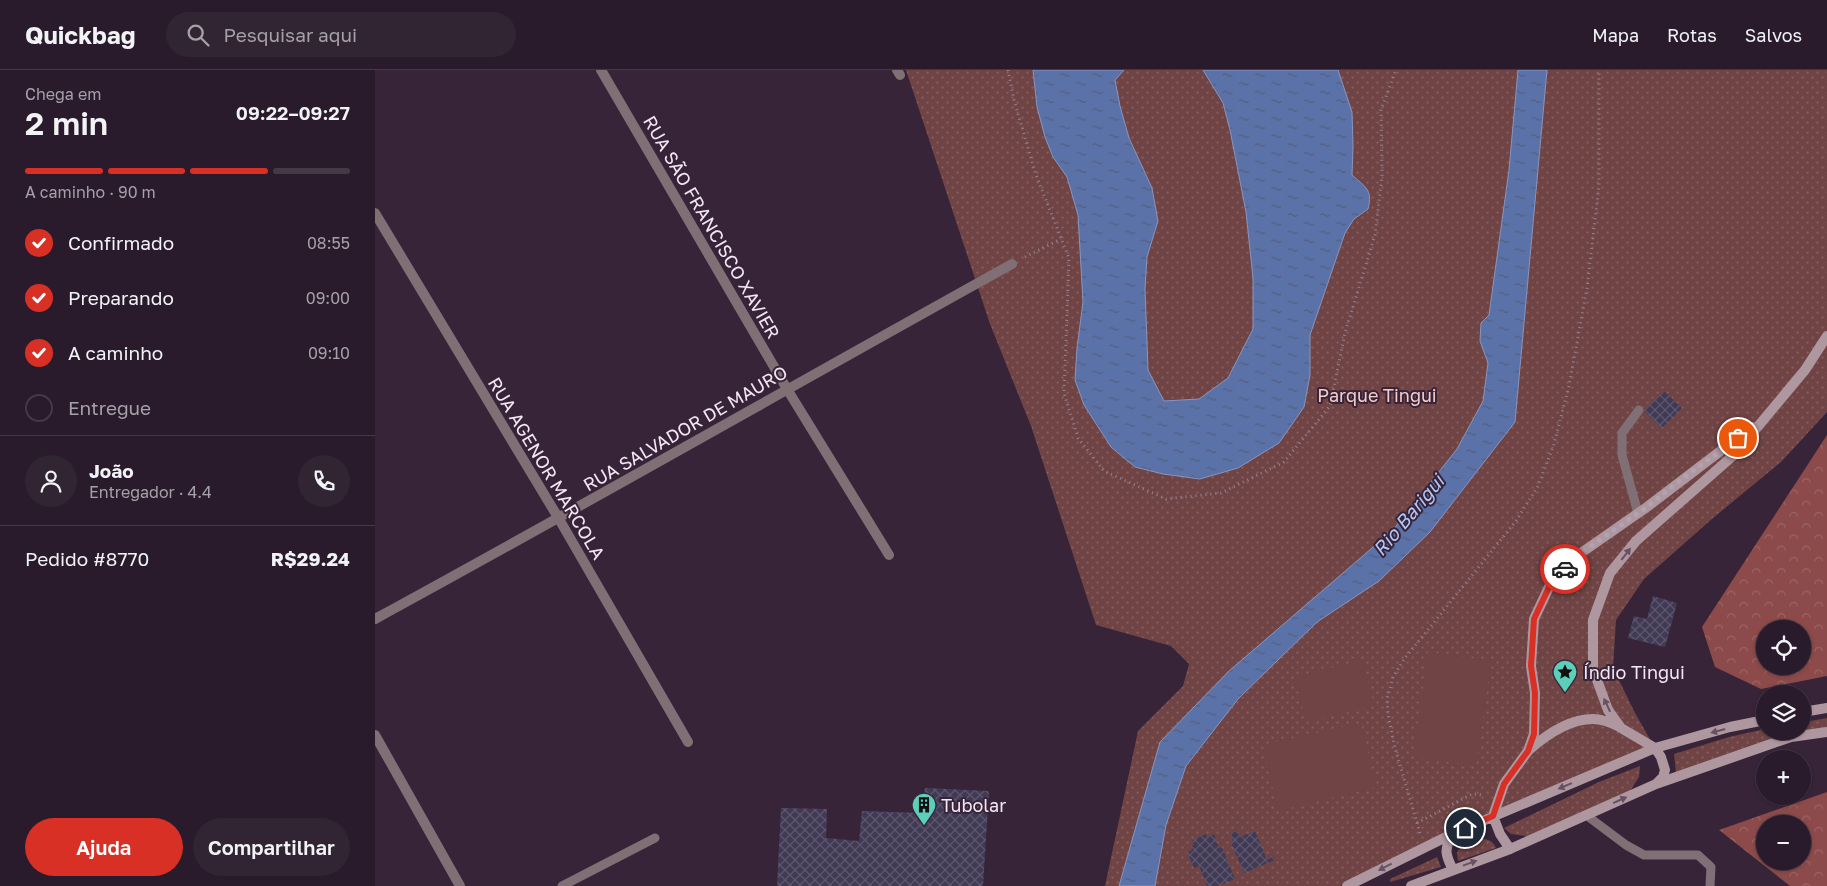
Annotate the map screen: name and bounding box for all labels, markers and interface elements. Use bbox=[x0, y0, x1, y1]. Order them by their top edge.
search box bbox=[166, 12, 516, 57]
text: Quickbag bbox=[25, 20, 136, 49]
icon: search bbox=[184, 21, 212, 49]
text: Pesquisar aqui bbox=[224, 23, 357, 46]
text: Mapa bbox=[1592, 24, 1639, 46]
text: Rotas bbox=[1667, 24, 1717, 46]
text: Salvos bbox=[1745, 24, 1802, 46]
text: Chega em bbox=[25, 84, 101, 104]
text: 09:22–09:27 bbox=[236, 101, 350, 124]
text: 2 min bbox=[25, 104, 108, 142]
street label: RUA SÃO FRANCISCO XAVIER bbox=[639, 112, 785, 342]
text: A caminho · 90 m bbox=[25, 182, 156, 202]
icon: check bbox=[25, 229, 53, 257]
text: Confirmado bbox=[68, 231, 174, 254]
text: 08:55 bbox=[307, 233, 350, 253]
icon: check bbox=[25, 284, 53, 312]
text: Preparando bbox=[68, 286, 174, 309]
text: 09:00 bbox=[306, 288, 350, 308]
icon: check bbox=[25, 339, 53, 367]
text: A caminho bbox=[68, 341, 163, 364]
text: 09:10 bbox=[308, 343, 350, 363]
street label: RUA SALVADOR DE MAURO bbox=[579, 360, 791, 496]
street label: RUA AGENOR MARCOLA bbox=[484, 373, 610, 563]
park label: Parque Tingui bbox=[1317, 384, 1437, 406]
text: Entregue bbox=[68, 396, 151, 419]
pin bbox=[1717, 417, 1759, 459]
icon: bag bbox=[1724, 424, 1752, 452]
button: person bbox=[25, 455, 77, 507]
button: phone bbox=[298, 455, 350, 507]
text: João bbox=[89, 459, 134, 482]
water label: Rio Barigui bbox=[1368, 468, 1450, 560]
text: Entregador · 4.4 bbox=[89, 482, 212, 502]
courier bbox=[1540, 544, 1590, 594]
text: Pedido #8770 bbox=[25, 547, 149, 570]
text: R$29.24 bbox=[271, 547, 350, 570]
one-way arrow bbox=[1620, 548, 1631, 561]
icon: car bbox=[1551, 555, 1579, 583]
map controls bbox=[1756, 620, 1811, 870]
button: locate bbox=[1756, 620, 1811, 675]
place icon: Índio Tingui bbox=[1552, 659, 1578, 693]
place label: Índio Tingui bbox=[1583, 661, 1685, 683]
button: layers bbox=[1756, 685, 1811, 740]
one-way arrow bbox=[1602, 698, 1610, 712]
one-way arrow bbox=[1710, 727, 1725, 735]
button: + bbox=[1756, 750, 1811, 805]
one-way arrow bbox=[1558, 782, 1572, 790]
building icon: Tubolar bbox=[911, 792, 937, 826]
place label: Tubolar bbox=[941, 794, 1006, 816]
one-way arrow bbox=[1613, 796, 1627, 804]
pin bbox=[1444, 807, 1486, 849]
icon: home bbox=[1451, 814, 1479, 842]
button: − bbox=[1756, 815, 1811, 870]
button: Ajuda bbox=[25, 818, 183, 876]
button: Compartilhar bbox=[193, 818, 350, 876]
one-way arrow bbox=[1463, 859, 1478, 867]
one-way arrow bbox=[1378, 863, 1393, 871]

